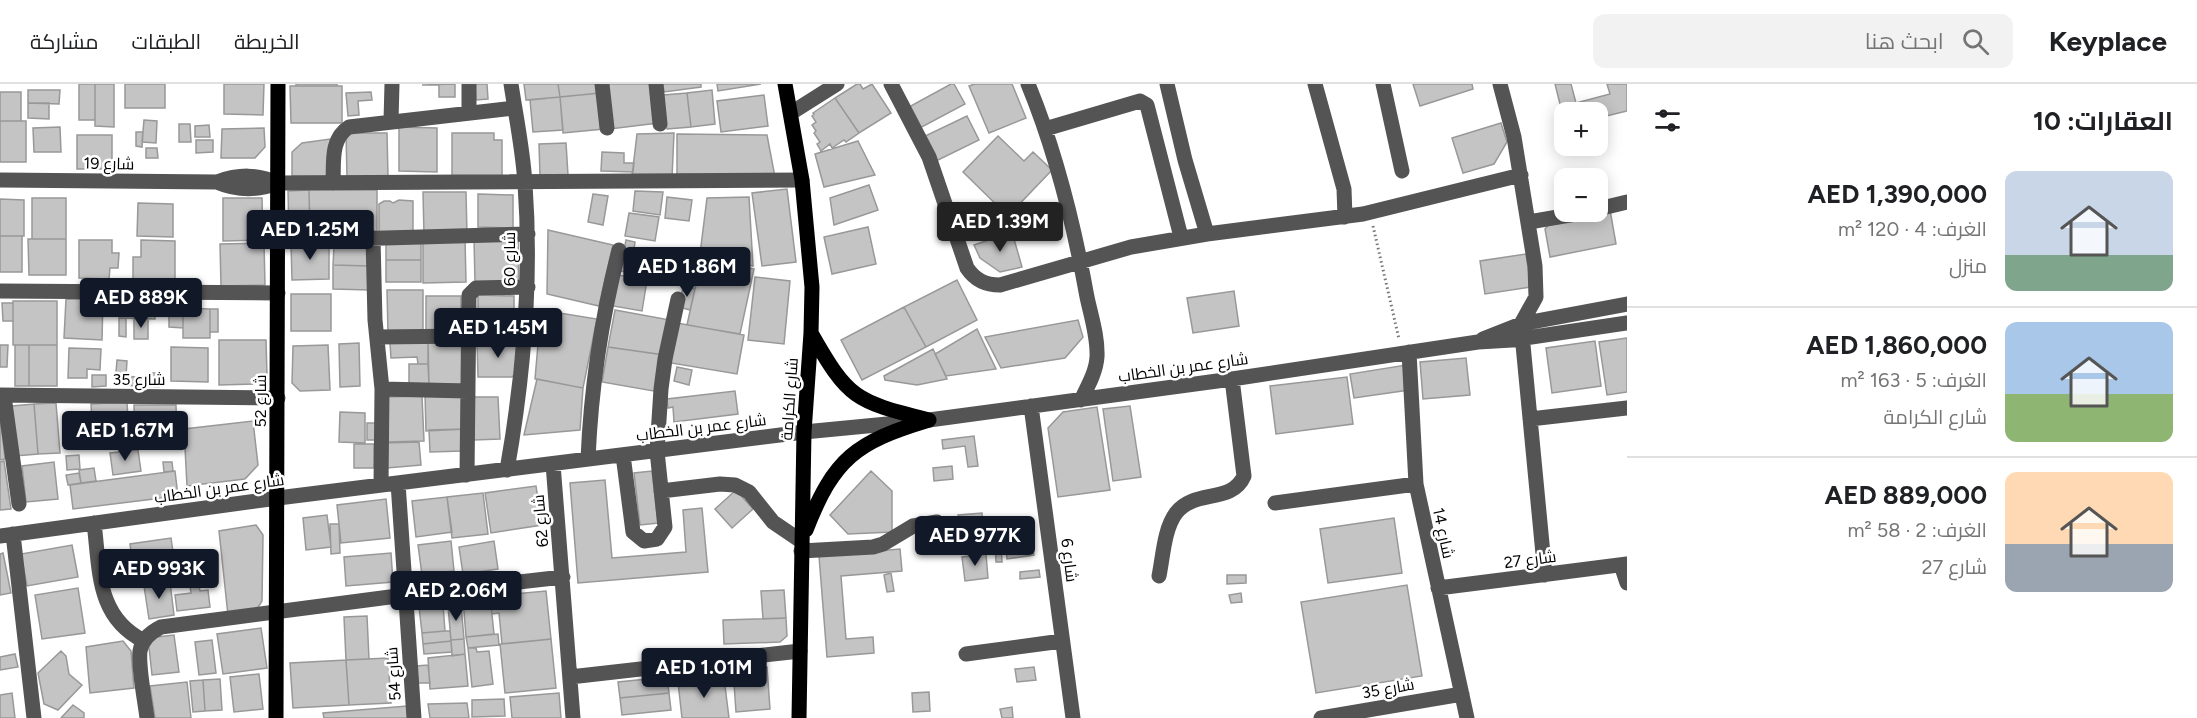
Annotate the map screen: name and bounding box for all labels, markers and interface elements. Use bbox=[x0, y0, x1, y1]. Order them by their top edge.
search box bbox=[1593, 14, 2013, 68]
text: Keyplace bbox=[2049, 24, 2167, 58]
icon: search bbox=[1959, 25, 1992, 58]
text: ابحث هنا bbox=[1865, 28, 1944, 55]
text: مشاركة bbox=[30, 29, 99, 54]
text: الطبقات bbox=[132, 29, 201, 54]
text: الخريطة bbox=[234, 29, 300, 54]
map controls bbox=[1554, 102, 1608, 222]
button: + bbox=[1554, 102, 1608, 156]
icon: filters bbox=[1651, 104, 1684, 137]
text: العقارات: 10 bbox=[2033, 105, 2173, 137]
street label: شارع 19 bbox=[83, 154, 134, 175]
button: − bbox=[1554, 168, 1608, 222]
text: AED 1,390,000 bbox=[1807, 178, 1987, 210]
icon: home bbox=[2053, 195, 2125, 267]
pin: AED 1.39M bbox=[931, 202, 1069, 253]
text: AED 1.39M bbox=[951, 209, 1049, 233]
pin: AED 1.25M bbox=[241, 210, 379, 261]
text: AED 1.25M bbox=[261, 217, 359, 241]
text: الغرف: 4 · 120 m² bbox=[1838, 217, 1987, 241]
street label: شارع 60 bbox=[500, 232, 521, 286]
pin: AED 1.86M bbox=[618, 247, 756, 298]
text: AED 1.86M bbox=[637, 254, 737, 278]
text: منزل bbox=[1949, 254, 1987, 278]
pin: AED 889K bbox=[79, 278, 203, 329]
text: AED 889K bbox=[94, 285, 188, 309]
pin: AED 1.45M bbox=[429, 308, 567, 359]
text: AED 1.45M bbox=[448, 315, 548, 339]
text: AED 1,860,000 bbox=[1806, 329, 1987, 361]
icon: home bbox=[2053, 346, 2125, 418]
street label: شارع عمر بن الخطاب bbox=[1117, 349, 1250, 388]
street label: شارع الكرامة bbox=[777, 357, 804, 441]
text: الغرف: 5 · 163 m² bbox=[1841, 368, 1987, 392]
street label: شارع 35 bbox=[113, 370, 165, 391]
street label: شارع 52 bbox=[251, 374, 272, 428]
text: شارع الكرامة bbox=[1884, 405, 1987, 429]
street label: شارع عمر بن الخطاب bbox=[635, 410, 768, 447]
pin: AED 1.67M bbox=[56, 411, 194, 462]
text: AED 1.67M bbox=[76, 418, 174, 442]
street label: شارع عمر بن الخطاب bbox=[153, 470, 286, 509]
text: AED 889,000 bbox=[1825, 479, 1987, 511]
street label: شارع 62 bbox=[529, 494, 554, 548]
icon: home bbox=[2053, 496, 2125, 568]
street label: شارع 14 bbox=[1427, 506, 1458, 561]
pin: AED 977K bbox=[913, 516, 1037, 567]
text: الغرف: 2 · 58 m² bbox=[1848, 518, 1987, 542]
text: AED 977K bbox=[929, 523, 1021, 547]
street label: شارع 6 bbox=[1055, 537, 1082, 583]
street label: شارع 27 bbox=[1503, 547, 1558, 574]
pin: AED 993K bbox=[97, 549, 221, 600]
text: شارع 27 bbox=[1921, 555, 1987, 579]
text: AED 993K bbox=[113, 556, 205, 580]
pin: AED 2.06M bbox=[387, 571, 525, 622]
text: AED 2.06M bbox=[404, 578, 508, 602]
street label: شارع 54 bbox=[382, 646, 407, 702]
pin: AED 1.01M bbox=[635, 648, 773, 699]
text: AED 1.01M bbox=[656, 655, 752, 679]
street label: شارع 35 bbox=[1360, 675, 1416, 704]

